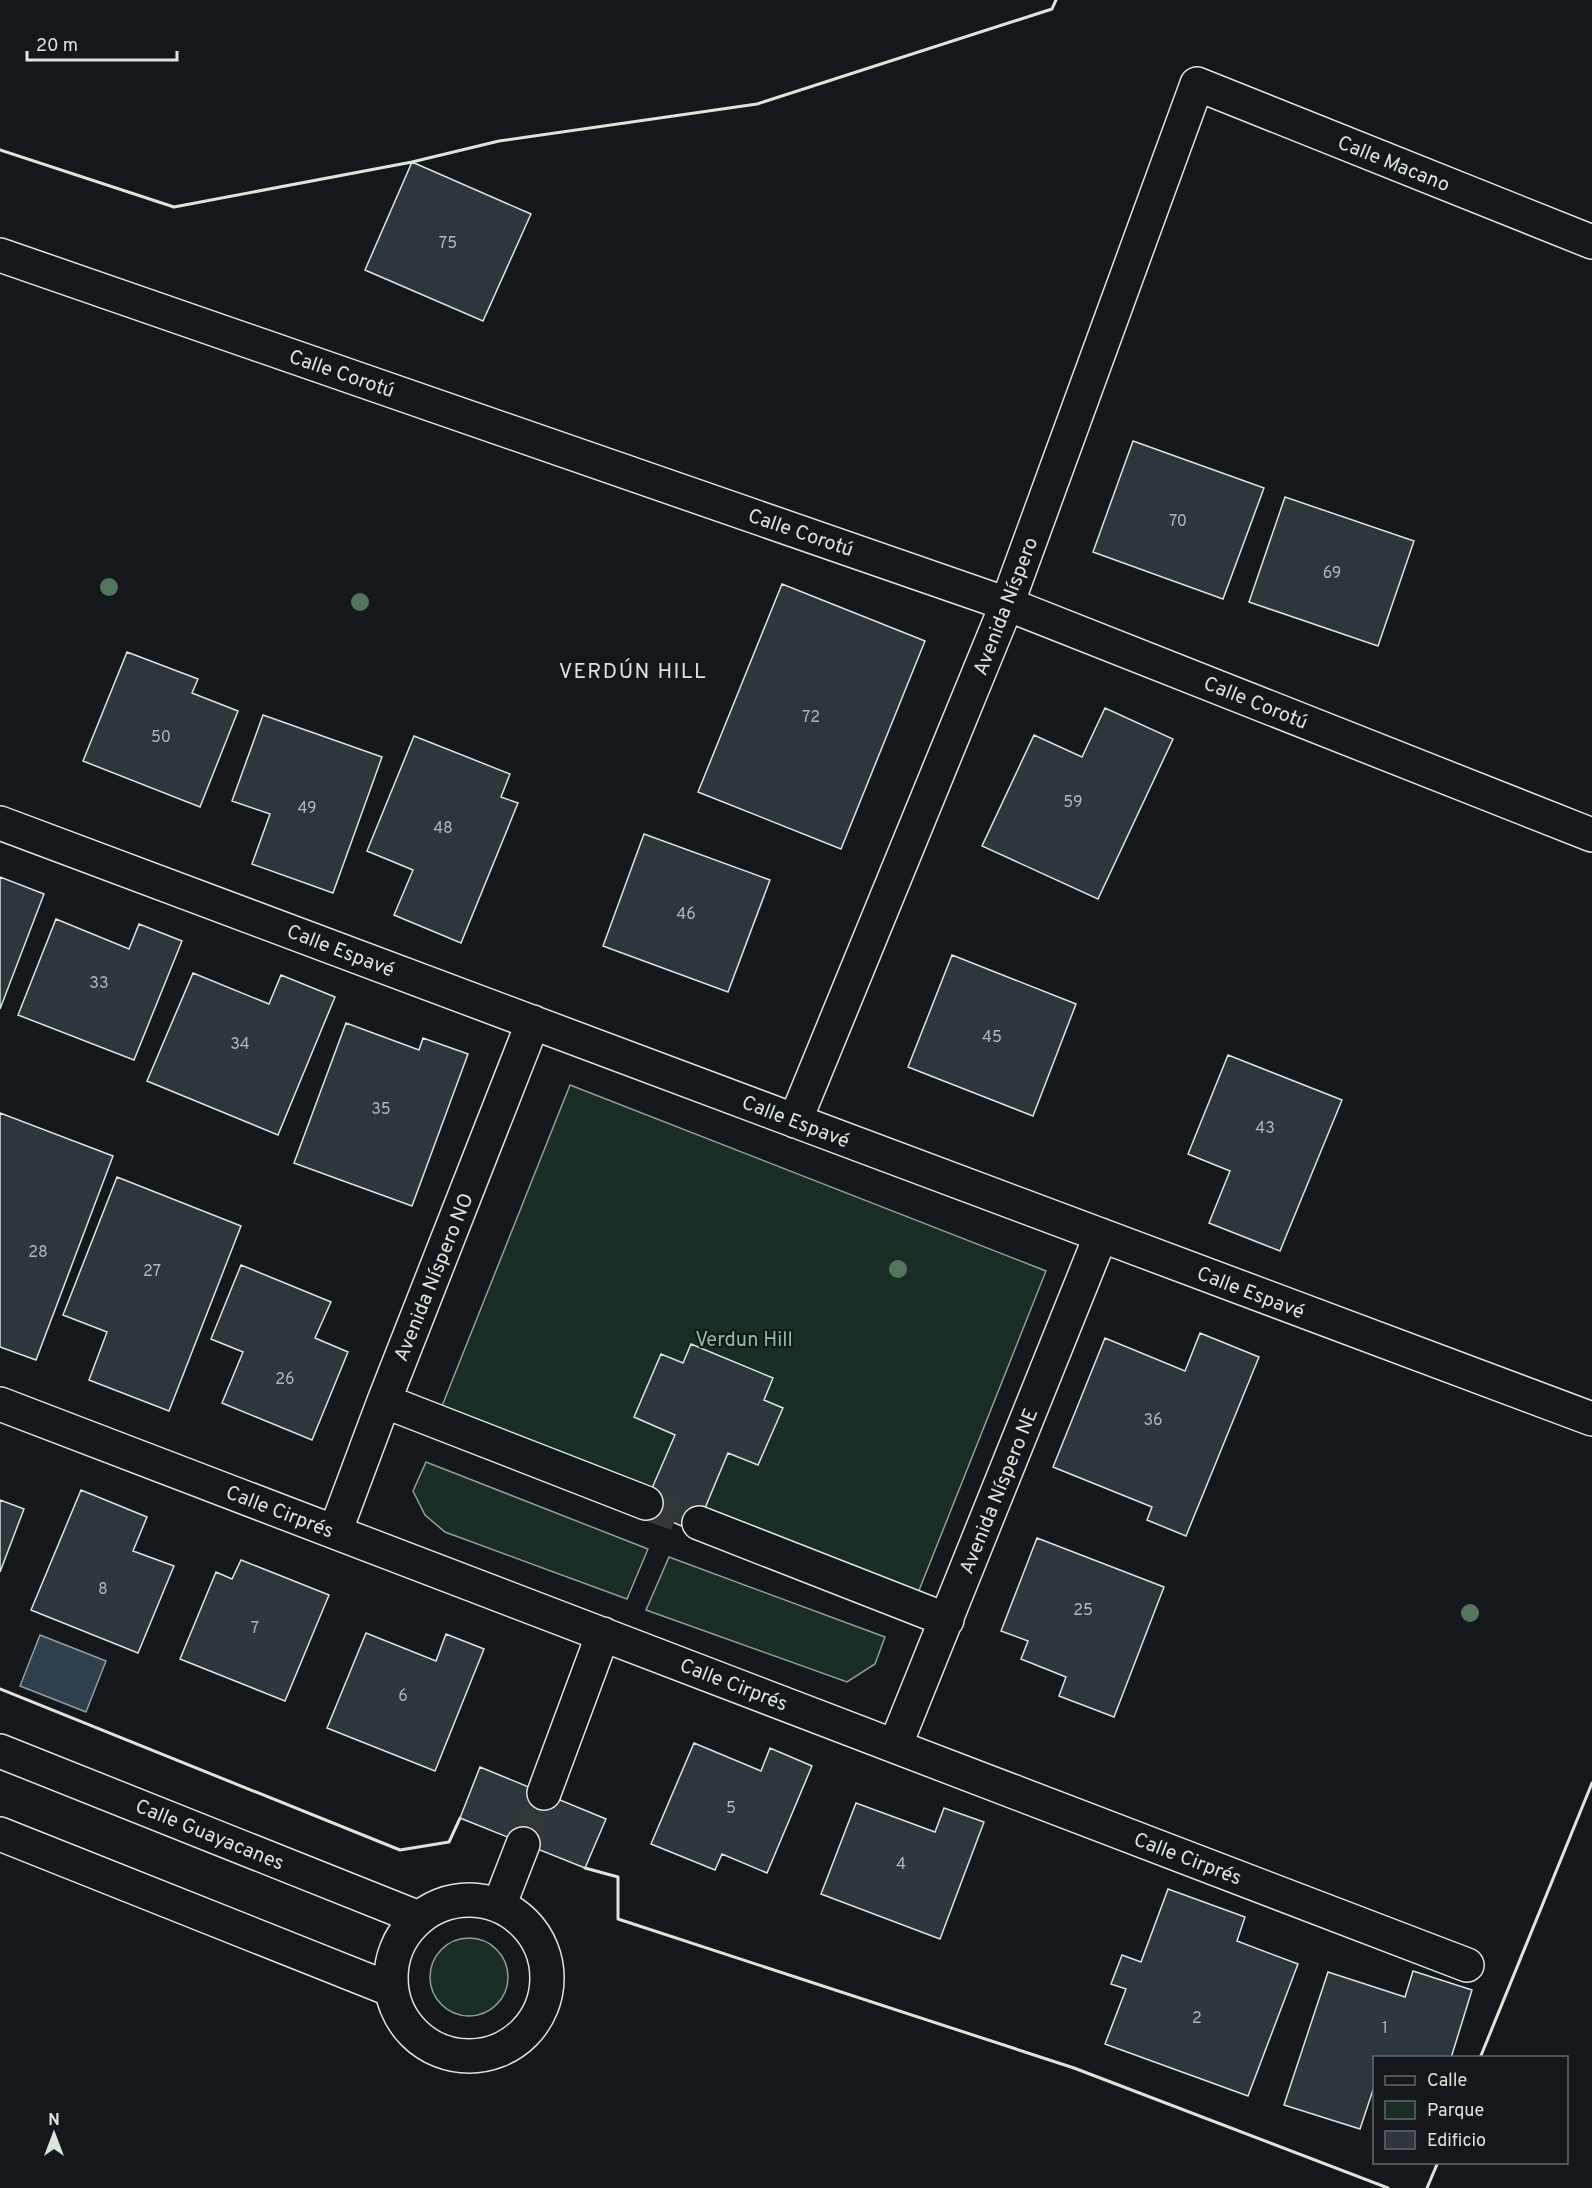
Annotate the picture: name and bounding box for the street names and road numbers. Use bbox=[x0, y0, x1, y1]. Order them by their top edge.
street label: Calle Macano bbox=[1333, 131, 1453, 199]
street label: Calle Corotú bbox=[285, 345, 398, 405]
street label: Calle Corotú bbox=[744, 504, 857, 564]
street label: Avenida Níspero bbox=[969, 534, 1045, 680]
street label: Calle Corotú bbox=[1199, 671, 1311, 737]
street label: Calle Espavé bbox=[283, 919, 398, 984]
street label: Calle Espavé bbox=[738, 1090, 853, 1155]
street label: Avenida Níspero NO bbox=[389, 1190, 481, 1366]
street label: Calle Espavé bbox=[1193, 1261, 1308, 1326]
street label: Avenida Níspero NE bbox=[955, 1405, 1045, 1579]
street label: Calle Cirprés bbox=[222, 1480, 337, 1545]
street label: Calle Cirprés bbox=[676, 1653, 791, 1718]
street label: Calle Guayacanes bbox=[131, 1794, 287, 1878]
street label: Calle Cirprés bbox=[1130, 1827, 1245, 1892]

